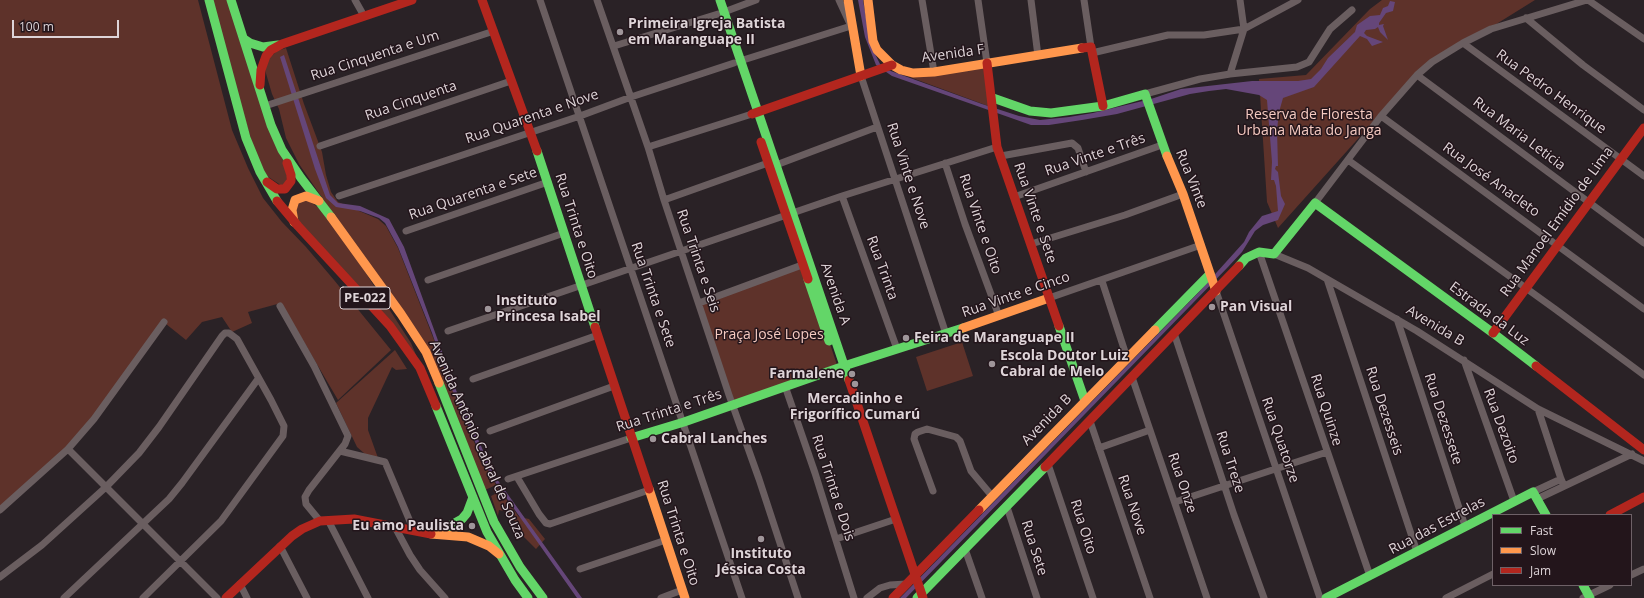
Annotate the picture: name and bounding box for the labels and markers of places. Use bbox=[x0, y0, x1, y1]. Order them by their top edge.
place label: Primeira Igreja Batista em Maranguape II bbox=[628, 16, 785, 48]
marker: Primeira Igreja Batista em Maranguape II bbox=[615, 27, 625, 37]
place label: Instituto Princesa Isabel bbox=[496, 293, 601, 326]
place label: Pan Visual bbox=[1220, 299, 1292, 315]
marker: Pan Visual bbox=[1207, 302, 1217, 312]
marker: Instituto Princesa Isabel bbox=[483, 304, 493, 314]
place label: Feira de Maranguape II bbox=[914, 330, 1075, 346]
marker: Feira de Maranguape II bbox=[901, 333, 911, 343]
place label: Escola Doutor Luiz Cabral de Melo bbox=[1000, 348, 1128, 380]
marker: Escola Doutor Luiz Cabral de Melo bbox=[987, 359, 997, 369]
place label: Farmalene bbox=[769, 366, 844, 382]
marker: Farmalene bbox=[847, 369, 857, 379]
marker: Mercadinho e Frigorífico Cumarú bbox=[850, 379, 860, 389]
place label: Mercadinho e Frigorífico Cumarú bbox=[790, 391, 920, 424]
place label: Cabral Lanches bbox=[661, 431, 767, 447]
marker: Cabral Lanches bbox=[648, 434, 658, 444]
place label: Eu amo Paulista bbox=[352, 518, 464, 534]
marker: Eu amo Paulista bbox=[467, 521, 477, 531]
marker: Instituto Jéssica Costa bbox=[756, 534, 766, 544]
place label: Instituto Jéssica Costa bbox=[716, 546, 806, 578]

